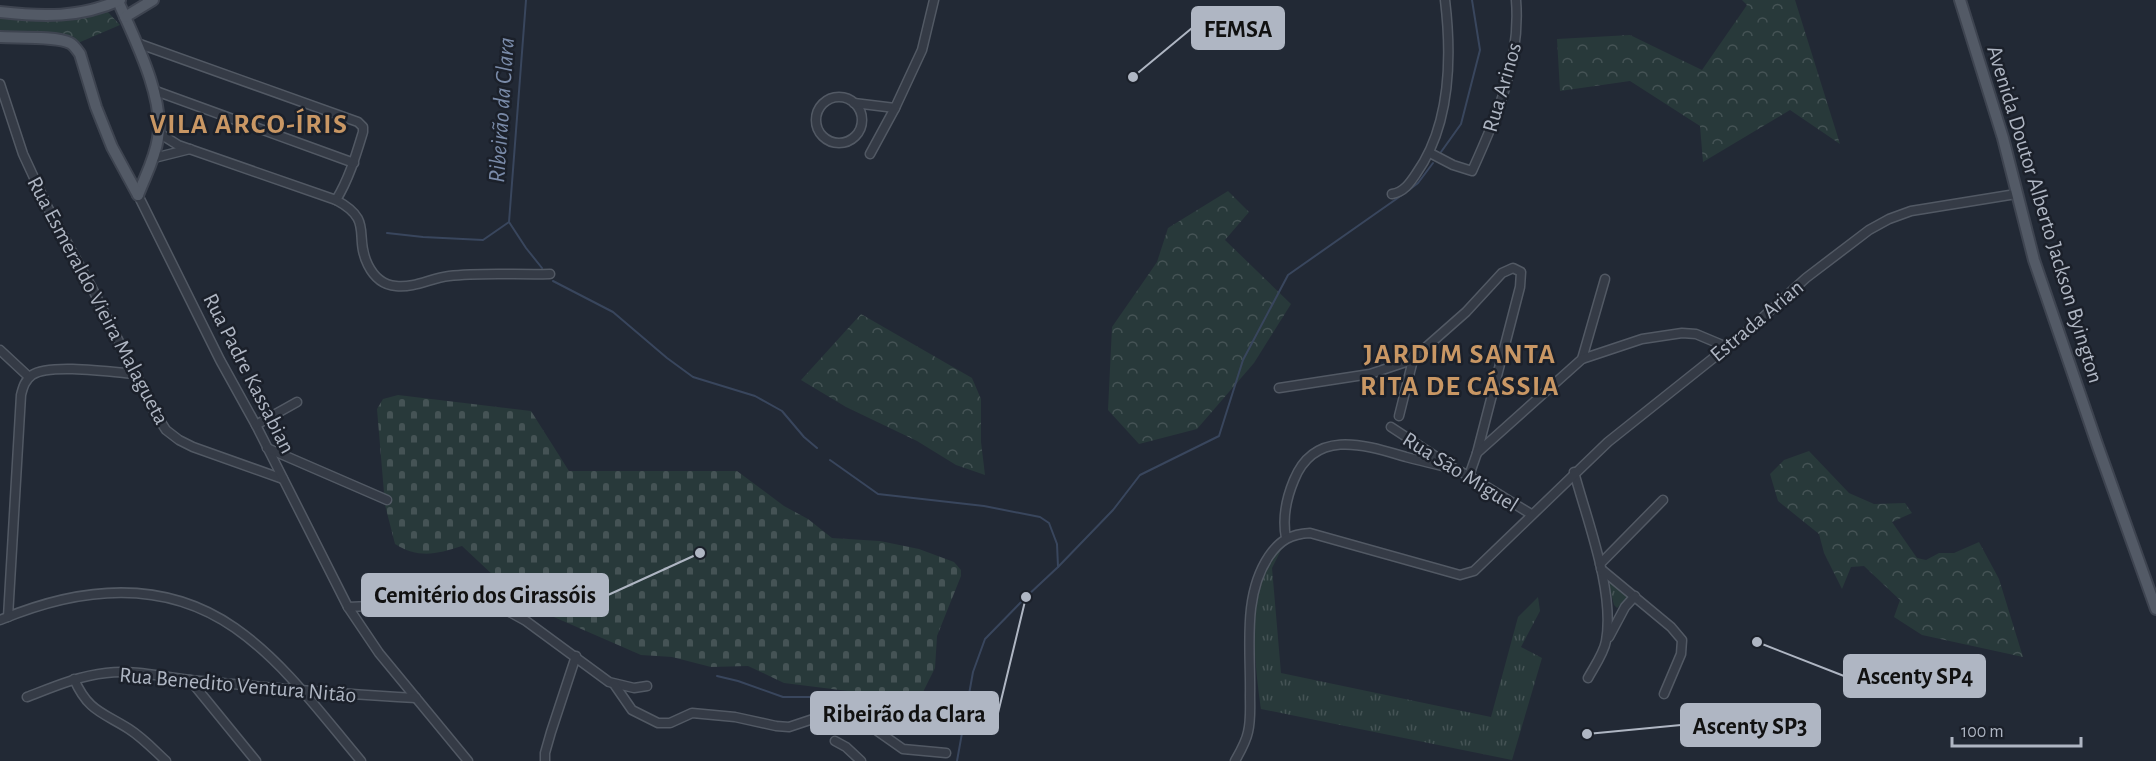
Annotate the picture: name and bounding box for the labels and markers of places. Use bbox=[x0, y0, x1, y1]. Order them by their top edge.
callout: FEMSA bbox=[1192, 7, 1284, 49]
callout: Cemitério dos Girassóis bbox=[362, 574, 608, 616]
callout: Ascenty SP4 bbox=[1844, 655, 1985, 697]
callout: Ribeirão da Clara bbox=[811, 692, 998, 734]
callout: Ascenty SP3 bbox=[1681, 704, 1820, 746]

